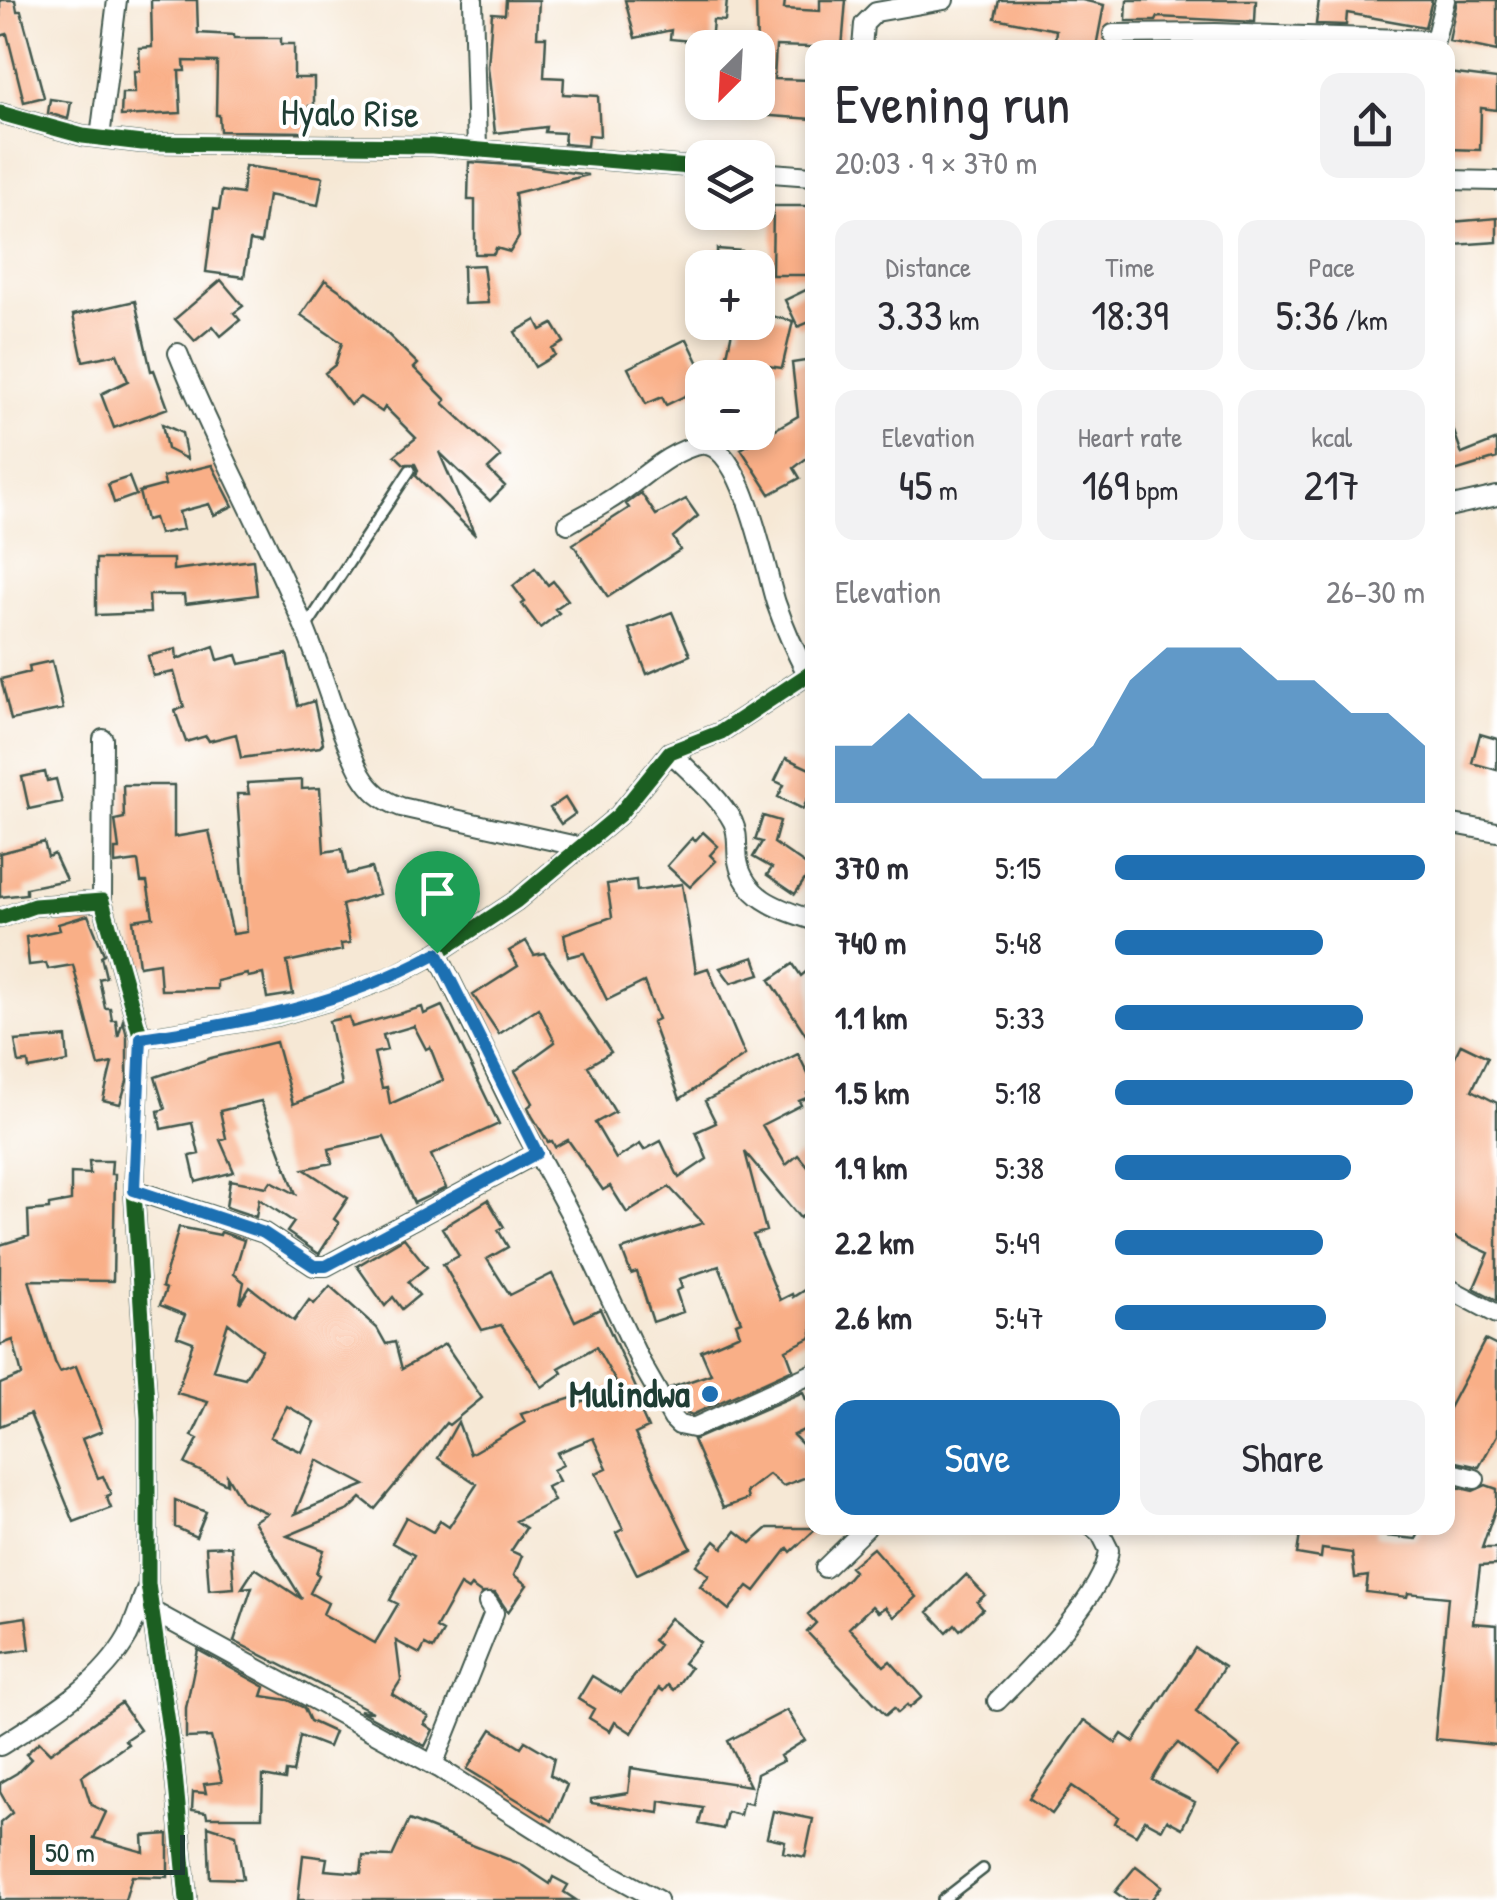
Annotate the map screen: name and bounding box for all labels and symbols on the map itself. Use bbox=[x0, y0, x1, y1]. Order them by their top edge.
north arrow bbox=[685, 30, 775, 120]
street label: Hyalo Rise bbox=[280, 85, 420, 139]
pin bbox=[395, 851, 480, 954]
place label: Mulindwa bbox=[569, 1367, 690, 1419]
marker: Mulindwa bbox=[699, 1383, 721, 1405]
scale bar bbox=[30, 1830, 185, 1874]

